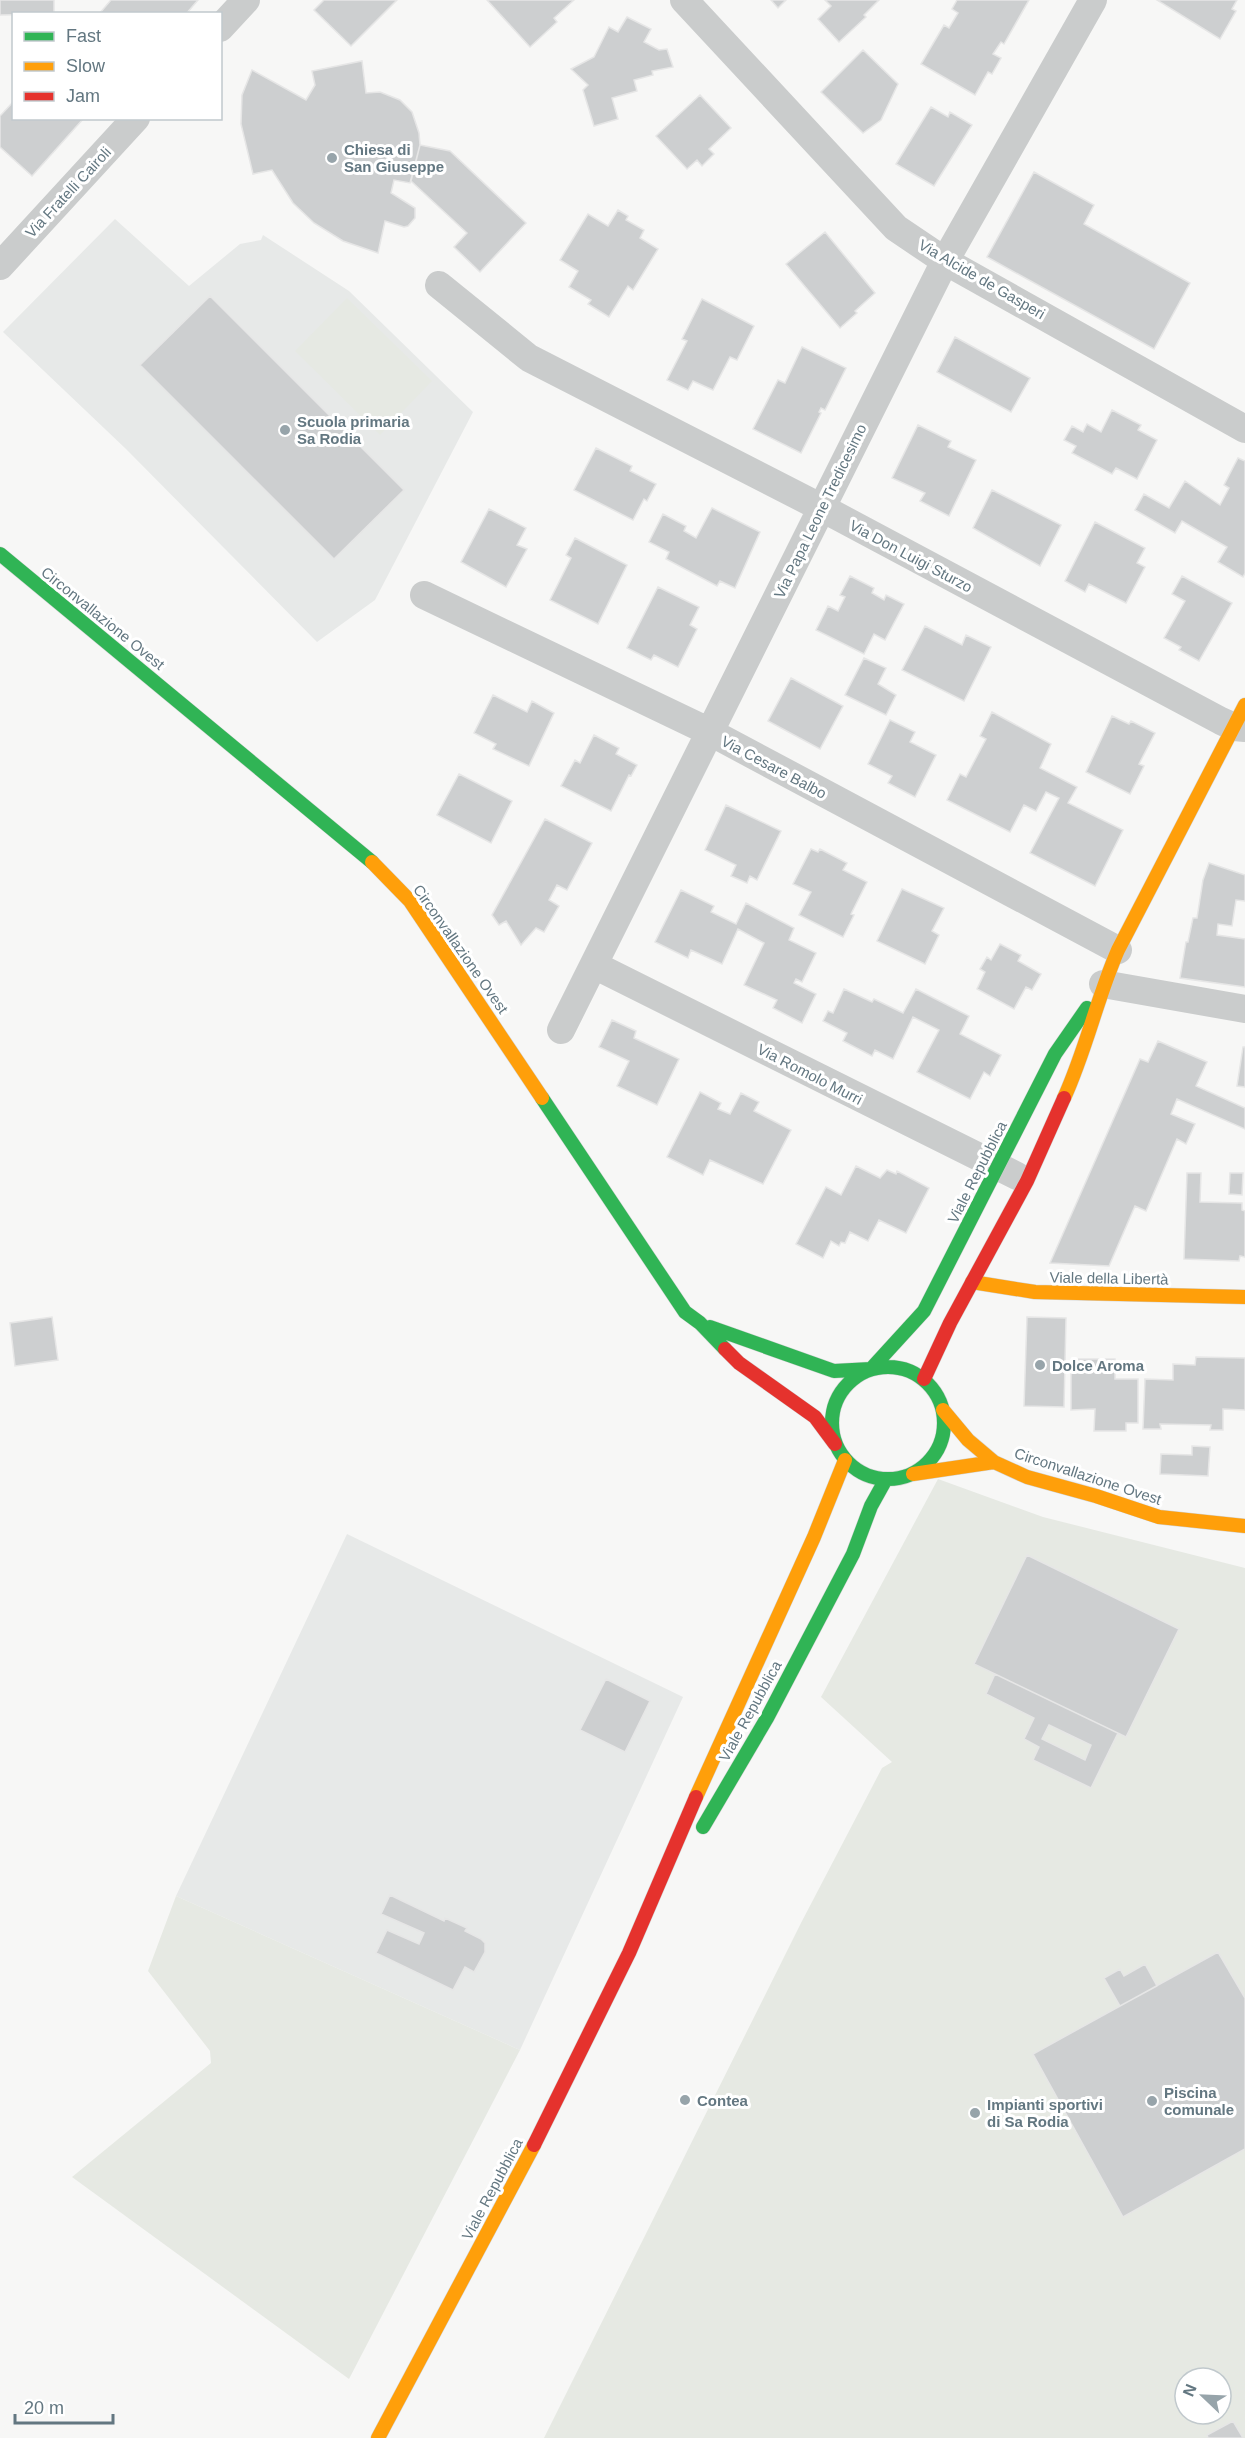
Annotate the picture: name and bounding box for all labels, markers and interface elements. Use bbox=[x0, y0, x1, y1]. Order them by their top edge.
legend bbox=[12, 12, 222, 120]
text: Fast bbox=[66, 26, 101, 46]
text: Slow bbox=[66, 56, 106, 76]
text: Jam bbox=[66, 86, 100, 106]
place label: Chiesa di San Giuseppe bbox=[344, 141, 444, 175]
street label: Via Fratelli Cairoli bbox=[22, 143, 114, 241]
marker: Chiesa di San Giuseppe bbox=[325, 151, 339, 165]
street label: Via Alcide de Gasperi bbox=[916, 236, 1048, 322]
place label: Scuola primaria Sa Rodia bbox=[297, 413, 410, 447]
street label: Via Papa Leone Tredicesimo bbox=[770, 421, 870, 601]
marker: Scuola primaria Sa Rodia bbox=[278, 423, 292, 437]
street label: Via Don Luigi Sturzo bbox=[847, 516, 975, 596]
street label: Circonvallazione Ovest bbox=[38, 563, 169, 673]
street label: Via Cesare Balbo bbox=[719, 732, 829, 802]
street label: Circonvallazione Ovest bbox=[410, 881, 512, 1017]
street label: Via Romolo Murri bbox=[755, 1040, 865, 1108]
street label: Viale Repubblica bbox=[944, 1118, 1010, 1226]
street label: Viale della Libertà bbox=[1049, 1268, 1169, 1288]
place label: Dolce Aroma bbox=[1052, 1357, 1145, 1374]
marker: Dolce Aroma bbox=[1033, 1358, 1047, 1372]
street label: Circonvallazione Ovest bbox=[1012, 1444, 1164, 1508]
street label: Viale Repubblica bbox=[715, 1657, 785, 1764]
place label: Piscina comunale bbox=[1164, 2084, 1234, 2118]
place label: Contea bbox=[697, 2092, 748, 2109]
marker: Contea bbox=[678, 2093, 692, 2107]
marker: Piscina comunale bbox=[1145, 2094, 1159, 2108]
place label: Impianti sportivi di Sa Rodia bbox=[987, 2096, 1103, 2130]
marker: Impianti sportivi di Sa Rodia bbox=[968, 2106, 982, 2120]
street label: Viale Repubblica bbox=[458, 2135, 526, 2243]
north arrow bbox=[1173, 2366, 1233, 2426]
text: N bbox=[1180, 2382, 1200, 2399]
scale bar bbox=[15, 2387, 112, 2425]
text: 20 m bbox=[24, 2398, 64, 2418]

